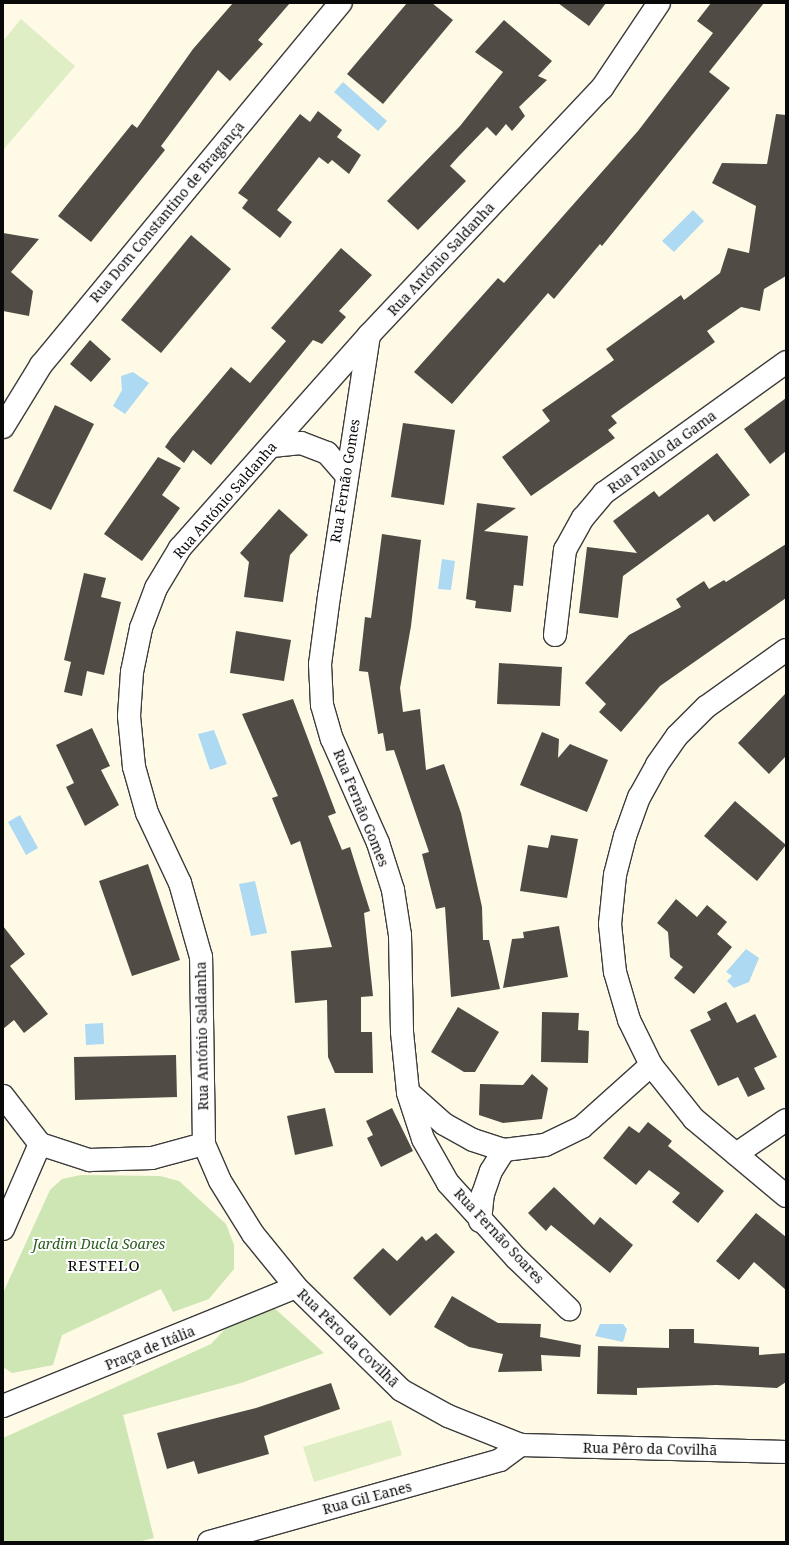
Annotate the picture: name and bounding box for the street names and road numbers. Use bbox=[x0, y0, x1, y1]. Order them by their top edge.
street label: Rua Dom Constantino de Bragança bbox=[86, 118, 248, 306]
street label: Rua António Saldanha bbox=[384, 199, 498, 319]
street label: Rua Paulo da Gama bbox=[604, 407, 720, 497]
street label: Rua Fernão Gomes bbox=[327, 418, 363, 544]
street label: Rua António Saldanha bbox=[170, 438, 280, 562]
street label: Rua Fernão Gomes bbox=[330, 747, 392, 869]
street label: Rua António Saldanha bbox=[192, 961, 212, 1111]
street label: Rua Fernão Soares bbox=[451, 1185, 547, 1287]
street label: Rua Pêro da Covilhã bbox=[294, 1285, 402, 1391]
street label: Praça de Itália bbox=[103, 1322, 197, 1374]
street label: Rua Pêro da Covilhã bbox=[583, 1439, 717, 1459]
street label: Rua Gil Eanes bbox=[321, 1478, 413, 1518]

